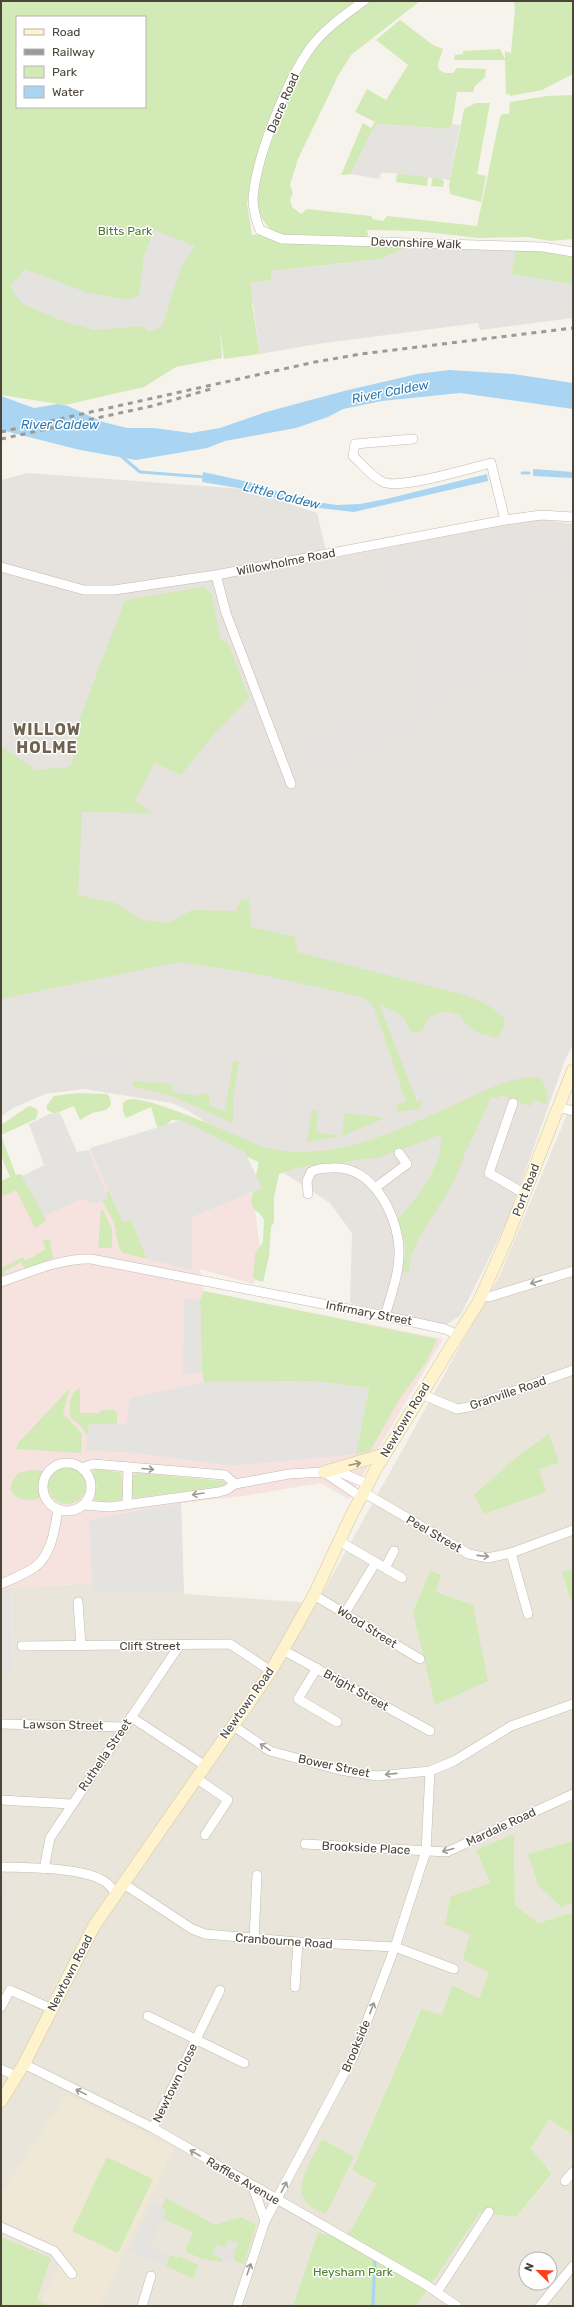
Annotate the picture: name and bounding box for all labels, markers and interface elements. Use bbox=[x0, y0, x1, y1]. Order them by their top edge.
legend bbox=[16, 16, 146, 108]
text: Road bbox=[52, 25, 80, 39]
text: Railway bbox=[52, 45, 95, 59]
text: Park bbox=[52, 65, 78, 79]
street label: Dacre Road bbox=[264, 71, 302, 135]
text: Water bbox=[52, 85, 84, 99]
park label: Bitts Park bbox=[98, 224, 153, 238]
street label: Devonshire Walk bbox=[370, 234, 462, 252]
water label: River Caldew bbox=[350, 377, 431, 406]
water label: River Caldew bbox=[21, 417, 100, 432]
water label: Little Caldew bbox=[242, 479, 322, 512]
street label: Willowholme Road bbox=[235, 546, 337, 578]
district label: WILLOW HOLME bbox=[13, 720, 81, 757]
street label: Port Road bbox=[510, 1162, 542, 1218]
one-way arrow bbox=[529, 1279, 542, 1286]
street label: Infirmary Street bbox=[325, 1298, 414, 1328]
street label: Granville Road bbox=[468, 1373, 548, 1413]
street label: Newtown Road bbox=[377, 1380, 433, 1460]
one-way arrow bbox=[348, 1459, 361, 1467]
one-way arrow bbox=[141, 1465, 154, 1472]
one-way arrow bbox=[192, 1490, 205, 1498]
street label: Peel Street bbox=[404, 1513, 464, 1556]
one-way arrow bbox=[476, 1553, 489, 1560]
street label: Wood Street bbox=[334, 1603, 400, 1651]
street label: Clift Street bbox=[120, 1639, 181, 1653]
street label: Newtown Road bbox=[217, 1664, 277, 1742]
street label: Bright Street bbox=[321, 1666, 391, 1714]
street label: Ruthella Street bbox=[76, 1716, 134, 1794]
street label: Lawson Street bbox=[23, 1717, 104, 1733]
one-way arrow bbox=[259, 1743, 271, 1751]
street label: Bower Street bbox=[297, 1752, 371, 1780]
one-way arrow bbox=[385, 1771, 398, 1778]
street label: Mardale Road bbox=[464, 1805, 538, 1849]
street label: Brookside Place bbox=[321, 1839, 411, 1857]
one-way arrow bbox=[442, 1847, 455, 1854]
street label: Cranbourne Road bbox=[235, 1931, 333, 1951]
street label: Newtown Road bbox=[45, 1932, 95, 2014]
one-way arrow bbox=[369, 2002, 377, 2014]
street label: Brookside bbox=[339, 2018, 373, 2074]
street label: Newtown Close bbox=[150, 2041, 200, 2125]
one-way arrow bbox=[75, 2088, 87, 2095]
one-way arrow bbox=[189, 2149, 201, 2157]
street label: Raffles Avenue bbox=[204, 2154, 283, 2208]
one-way arrow bbox=[281, 2181, 288, 2193]
north arrow bbox=[518, 2251, 558, 2291]
text: N bbox=[522, 2261, 537, 2273]
one-way arrow bbox=[246, 2263, 253, 2276]
park label: Heysham Park bbox=[313, 2265, 394, 2279]

